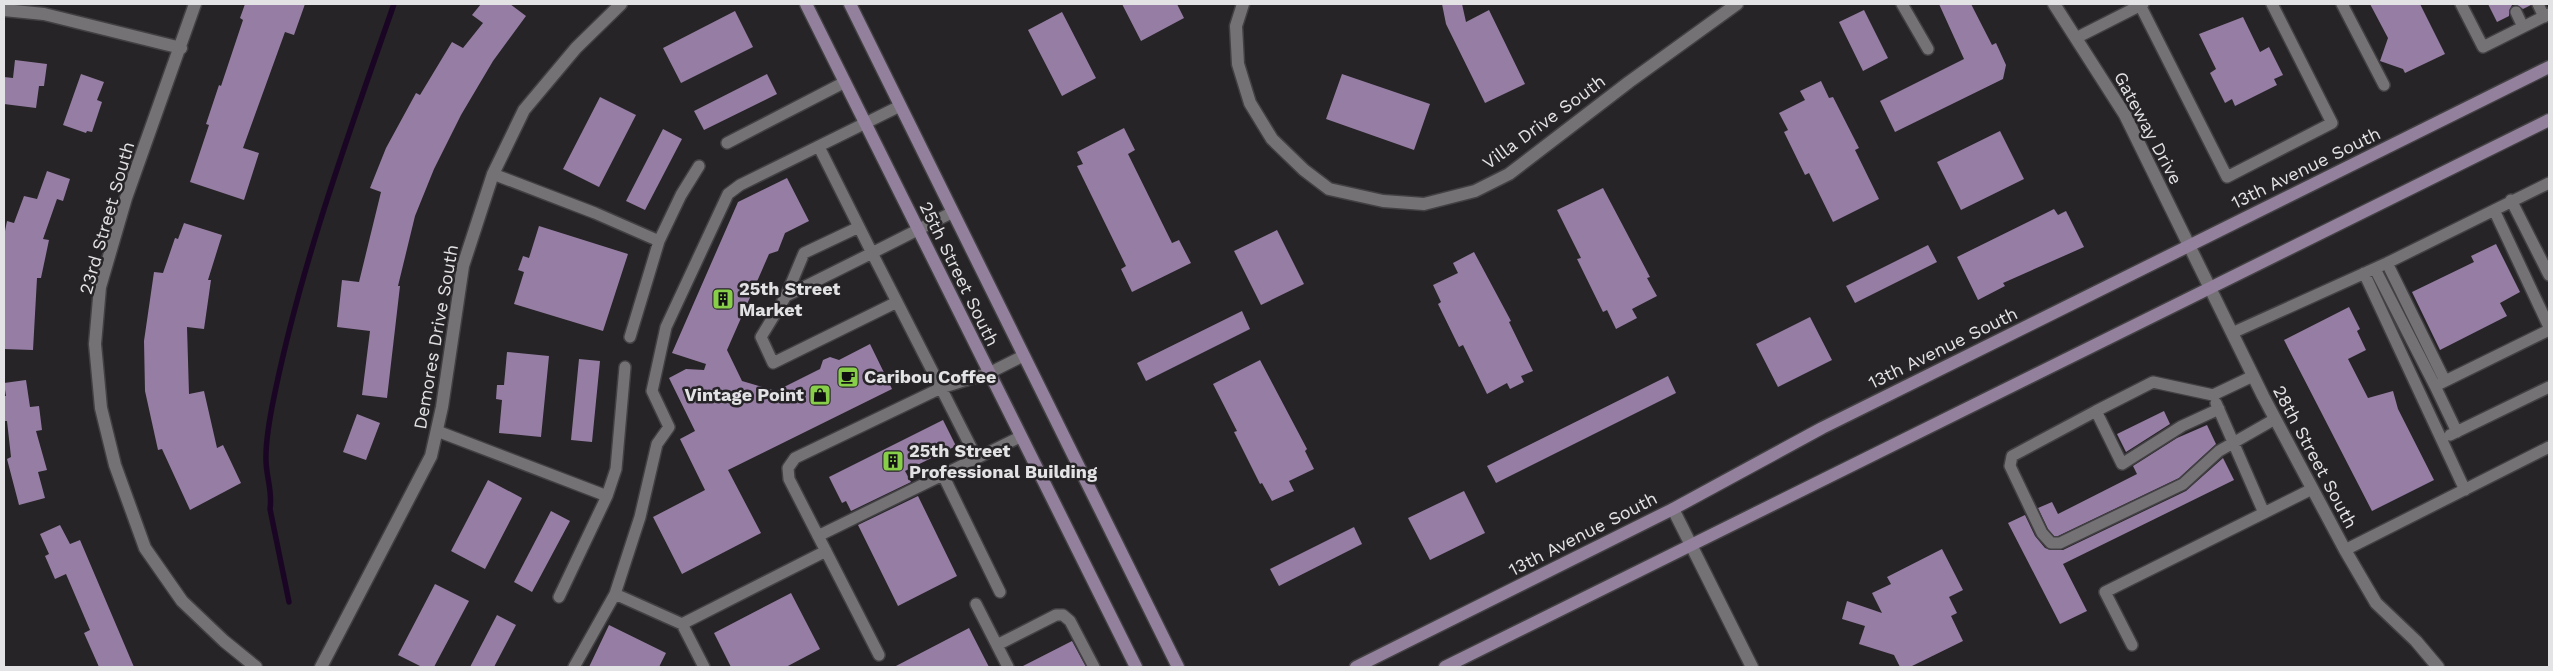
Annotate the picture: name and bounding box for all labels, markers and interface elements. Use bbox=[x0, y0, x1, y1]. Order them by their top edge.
street label: Gateway Drive bbox=[2110, 68, 2187, 188]
street label: Villa Drive South bbox=[1478, 70, 1609, 173]
street label: 13th Avenue South bbox=[2228, 122, 2384, 213]
street label: 23rd Street South bbox=[75, 139, 138, 297]
street label: 25th Street South bbox=[915, 198, 1004, 350]
street label: Demores Drive South bbox=[409, 243, 462, 431]
place label: 25th Street Market bbox=[739, 278, 840, 320]
building icon: 25th Street Market bbox=[711, 287, 735, 311]
street label: 13th Avenue South bbox=[1865, 302, 2021, 393]
cafe icon: Caribou Coffee bbox=[836, 365, 860, 389]
place label: Caribou Coffee bbox=[864, 366, 996, 387]
street label: 28th Street South bbox=[2269, 382, 2362, 532]
shop icon: Vintage Point bbox=[808, 383, 832, 407]
place label: Vintage Point bbox=[684, 384, 804, 405]
place label: 25th Street Professional Building bbox=[909, 440, 1098, 482]
building icon: 25th Street Professional Building bbox=[881, 449, 905, 473]
street label: 13th Avenue South bbox=[1505, 487, 1660, 580]

